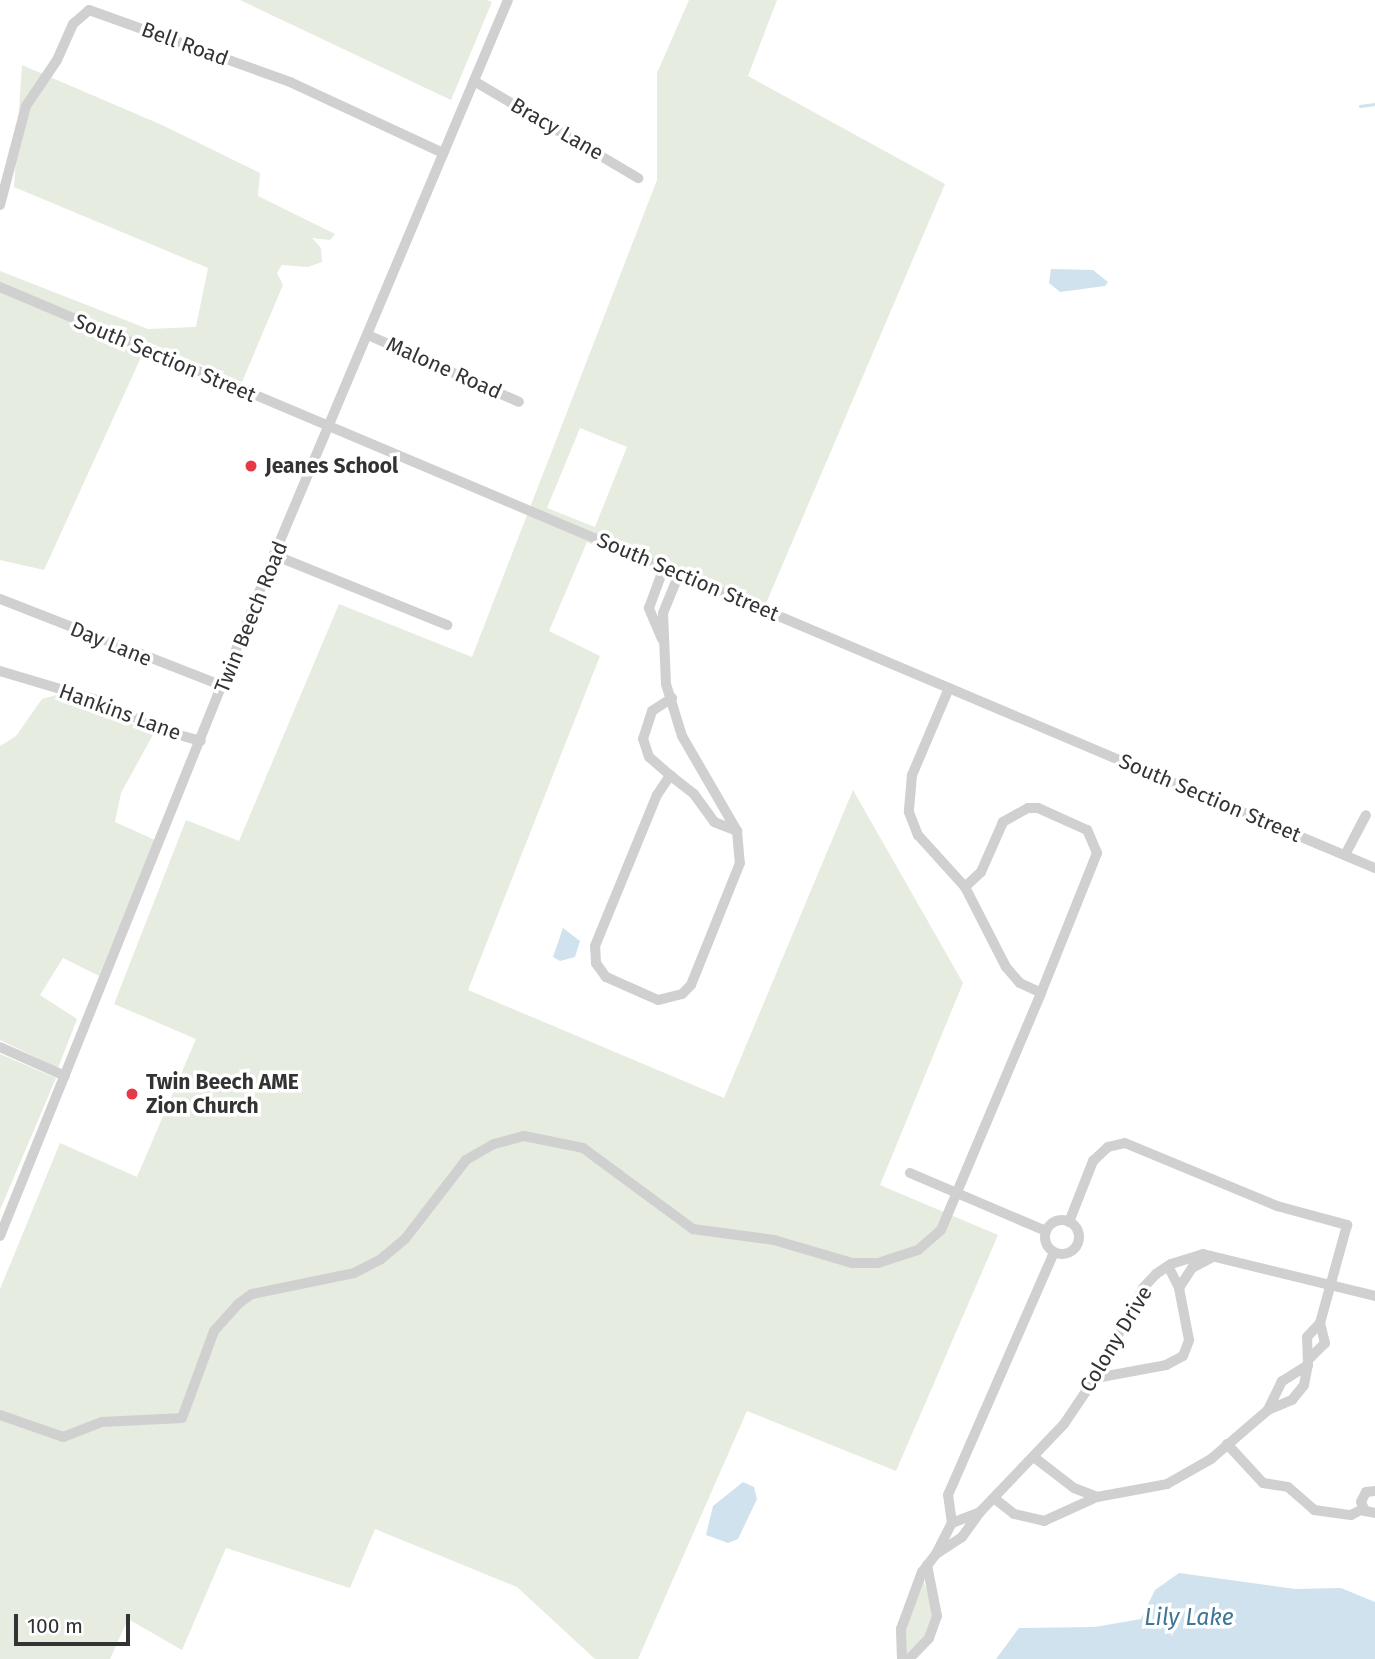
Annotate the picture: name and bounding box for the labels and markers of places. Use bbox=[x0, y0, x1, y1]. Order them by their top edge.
place label: Jeanes School bbox=[265, 453, 398, 479]
marker: Jeanes School bbox=[243, 458, 259, 474]
place label: Twin Beech AME Zion Church bbox=[146, 1069, 299, 1119]
marker: Twin Beech AME Zion Church bbox=[124, 1086, 140, 1102]

